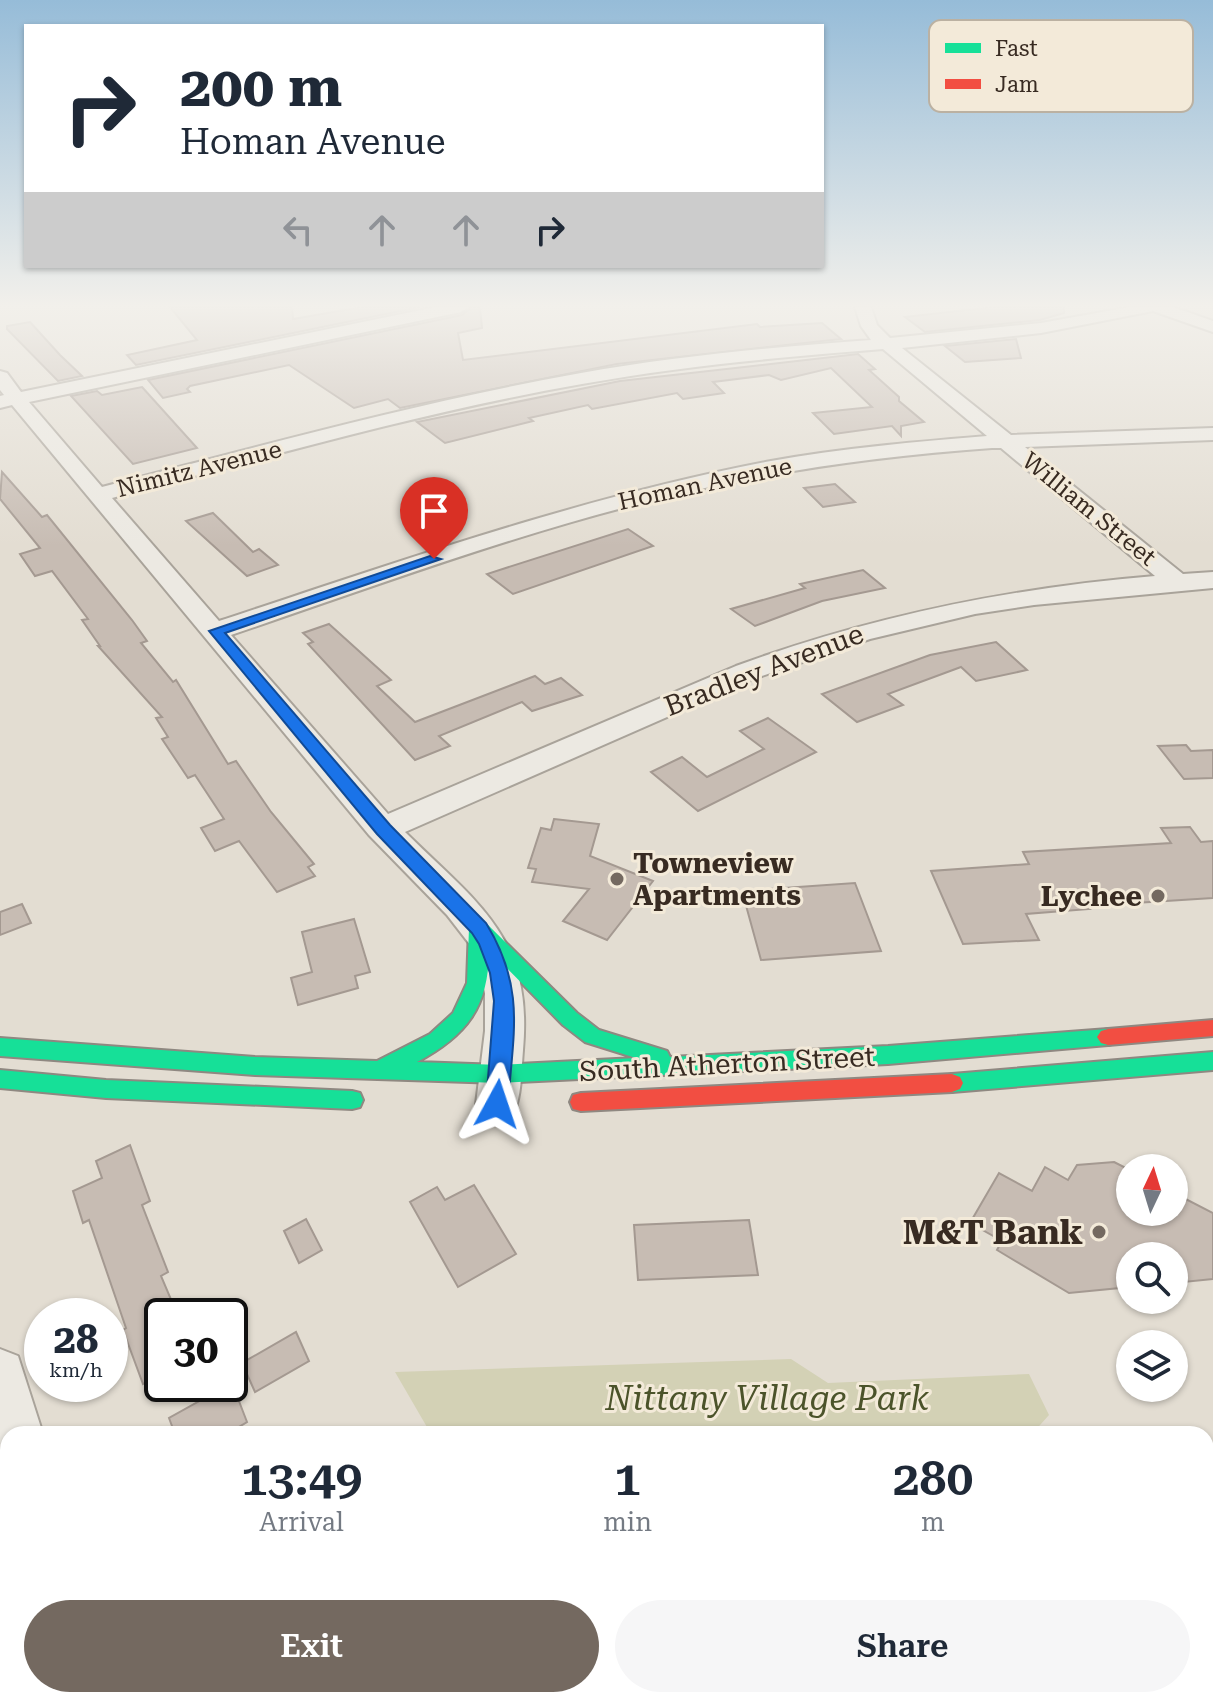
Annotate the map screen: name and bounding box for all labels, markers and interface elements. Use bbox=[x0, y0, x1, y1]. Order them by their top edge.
legend bbox=[929, 20, 1193, 112]
text: Fast bbox=[995, 36, 1038, 61]
text: 200 m bbox=[180, 54, 342, 120]
icon: right bbox=[48, 56, 152, 160]
text: Jam bbox=[995, 72, 1039, 97]
text: Homan Avenue bbox=[180, 121, 445, 163]
icon: left bbox=[276, 208, 320, 252]
icon: ahead bbox=[360, 208, 404, 252]
icon: ahead bbox=[444, 208, 488, 252]
icon: right bbox=[528, 208, 572, 252]
street label: Nimitz Avenue bbox=[114, 435, 284, 503]
street label: William Street bbox=[1016, 446, 1162, 572]
street label: Homan Avenue bbox=[616, 452, 794, 516]
pin bbox=[400, 477, 468, 559]
icon: arrive bbox=[412, 489, 456, 533]
street label: Bradley Avenue bbox=[660, 617, 868, 723]
place label: Towneview Apartments bbox=[633, 847, 801, 912]
marker: Towneview Apartments bbox=[608, 870, 626, 888]
place label: Lychee bbox=[1041, 880, 1142, 913]
marker: Lychee bbox=[1149, 887, 1167, 905]
street label: South Atherton Street bbox=[578, 1040, 876, 1088]
position arrow bbox=[455, 1062, 539, 1146]
north arrow bbox=[1116, 1154, 1188, 1226]
map controls bbox=[1116, 1154, 1188, 1402]
place label: M&T Bank bbox=[903, 1212, 1083, 1252]
marker: M&T Bank bbox=[1090, 1223, 1108, 1241]
button: search bbox=[1116, 1242, 1188, 1314]
speed limit sign: 30 bbox=[144, 1298, 248, 1402]
text: 28 bbox=[54, 1316, 98, 1363]
button: layers bbox=[1116, 1330, 1188, 1402]
text: km/h bbox=[49, 1358, 103, 1382]
park label: Nittany Village Park bbox=[604, 1378, 929, 1418]
text: 13:49 bbox=[241, 1451, 362, 1507]
text: 1 bbox=[614, 1451, 641, 1507]
text: 280 bbox=[893, 1451, 973, 1507]
text: Arrival bbox=[259, 1507, 344, 1537]
text: min bbox=[603, 1507, 652, 1537]
text: m bbox=[921, 1507, 945, 1537]
button: Exit bbox=[24, 1600, 599, 1692]
button: Share bbox=[615, 1600, 1190, 1692]

